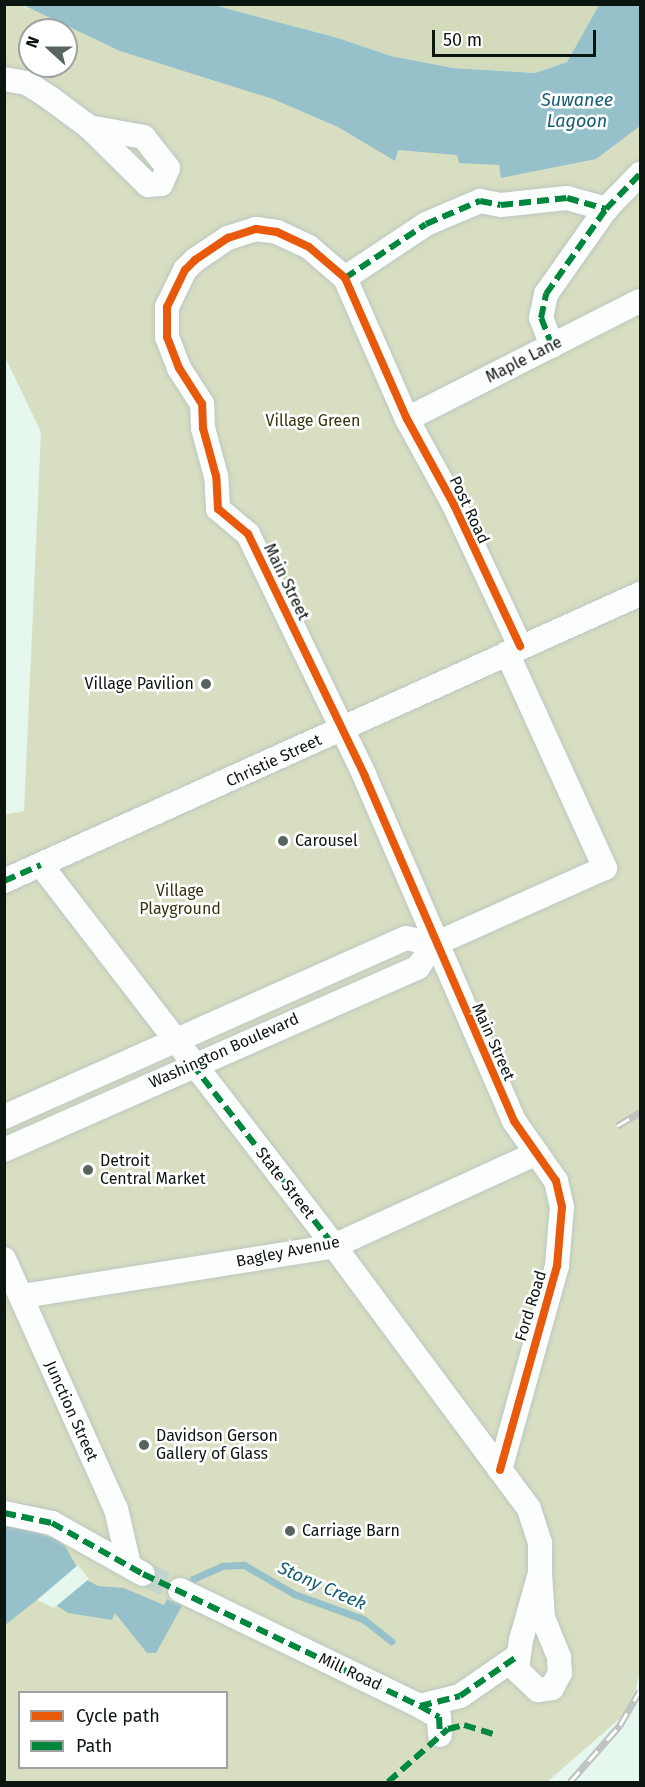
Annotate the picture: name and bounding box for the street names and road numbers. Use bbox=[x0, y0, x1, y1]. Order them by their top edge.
street label: Maple Lane bbox=[483, 333, 565, 387]
street label: Post Road bbox=[445, 473, 493, 547]
street label: Main Street bbox=[259, 541, 313, 623]
street label: Christie Street bbox=[223, 731, 325, 791]
street label: Main Street bbox=[467, 1000, 519, 1084]
street label: Washington Boulevard bbox=[146, 1009, 302, 1093]
street label: State Street bbox=[251, 1144, 319, 1222]
street label: Bagley Avenue bbox=[235, 1233, 341, 1271]
street label: Ford Road bbox=[511, 1268, 551, 1344]
street label: Junction Street bbox=[40, 1358, 102, 1464]
street label: Mill Road bbox=[315, 1649, 385, 1695]

